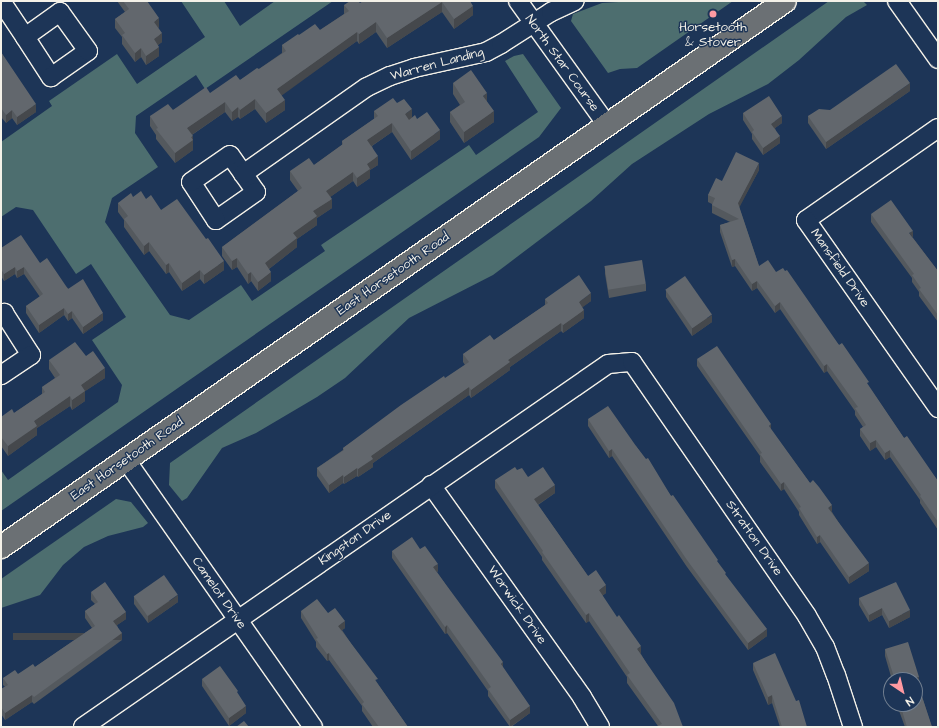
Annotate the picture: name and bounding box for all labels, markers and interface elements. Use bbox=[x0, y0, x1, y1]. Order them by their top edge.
marker: Horsetooth & Stover bbox=[708, 9, 718, 19]
street label: North Star Course bbox=[522, 11, 602, 115]
place label: Horsetooth & Stover bbox=[679, 20, 747, 51]
street label: Warren Landing bbox=[389, 44, 485, 84]
street label: Mansfield Drive bbox=[807, 226, 873, 310]
street label: East Horsetooth Road bbox=[334, 229, 452, 319]
street label: East Horsetooth Road bbox=[68, 414, 186, 504]
street label: Stratton Drive bbox=[722, 497, 786, 579]
street label: Kingston Drive bbox=[316, 507, 394, 569]
street label: Camelot Drive bbox=[188, 554, 250, 632]
street label: Worwick Drive bbox=[484, 563, 550, 647]
north arrow bbox=[883, 672, 923, 712]
text: N bbox=[902, 693, 917, 710]

